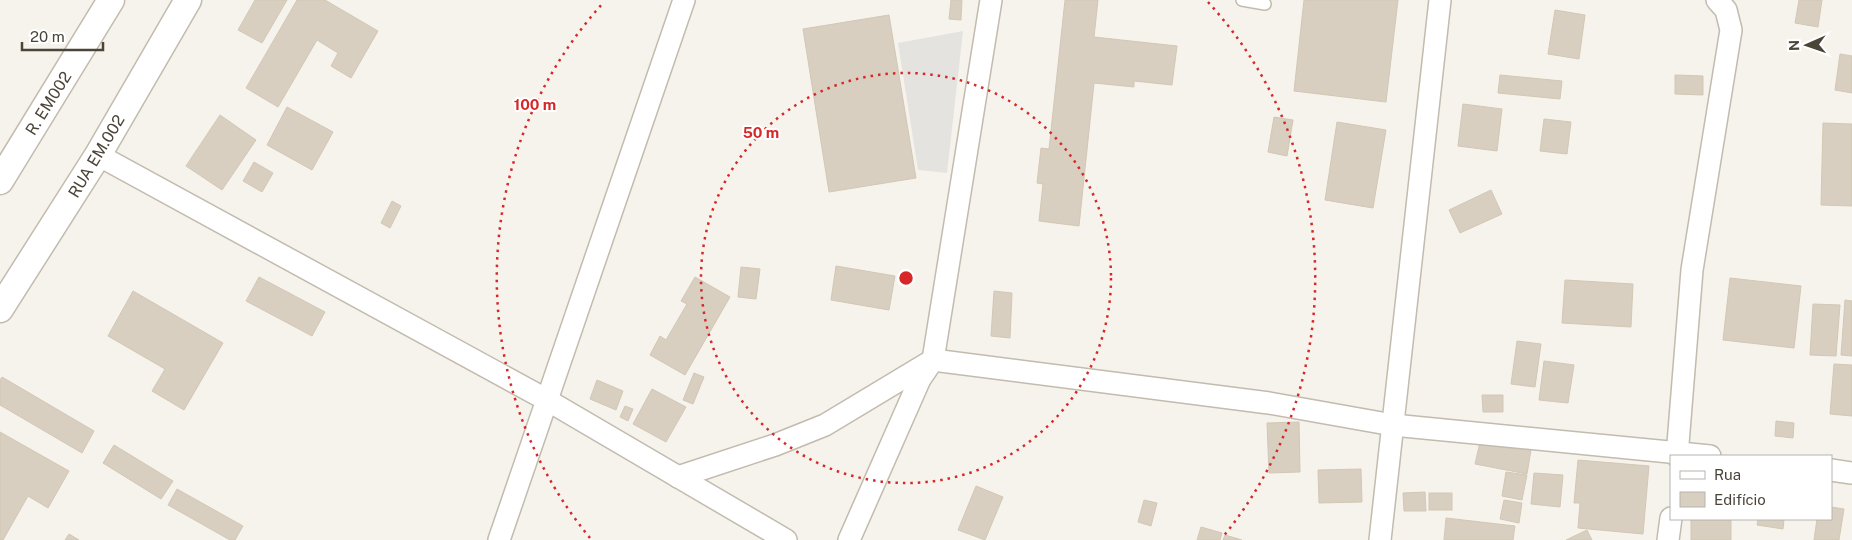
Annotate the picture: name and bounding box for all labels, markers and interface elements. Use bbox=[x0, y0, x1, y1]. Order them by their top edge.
scale bar bbox=[22, 20, 104, 52]
north arrow bbox=[1782, 20, 1832, 70]
text: 20 m bbox=[30, 28, 65, 45]
text: N bbox=[1786, 40, 1802, 51]
street label: R. EM002 bbox=[21, 68, 75, 139]
text: 100 m bbox=[514, 96, 556, 113]
street label: RUA EM.002 bbox=[64, 111, 129, 201]
text: 50 m bbox=[743, 124, 779, 141]
centre of rings bbox=[897, 269, 915, 287]
legend bbox=[1670, 455, 1832, 520]
text: Rua bbox=[1714, 466, 1741, 483]
text: Edifício bbox=[1714, 491, 1766, 508]

